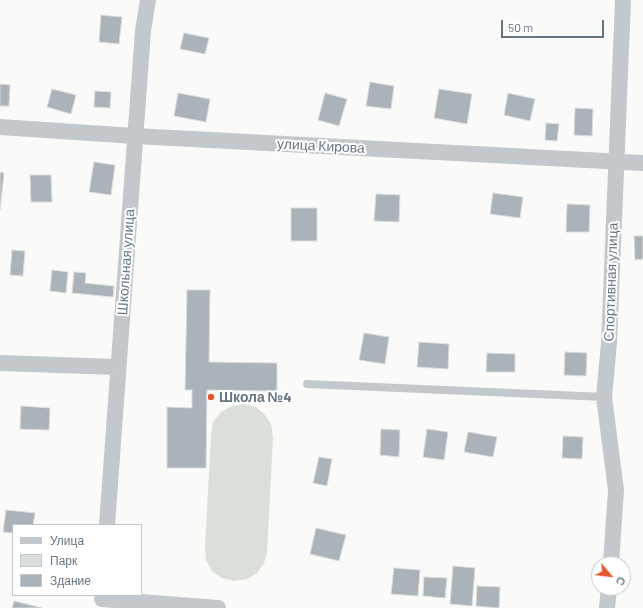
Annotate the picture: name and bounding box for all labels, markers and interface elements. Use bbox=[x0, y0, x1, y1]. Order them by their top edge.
scale bar bbox=[503, 12, 606, 38]
text: 50 m bbox=[508, 20, 533, 34]
street label: улица Кирова bbox=[277, 135, 365, 157]
street label: Школьная улица bbox=[114, 208, 138, 316]
street label: Спортивная улица bbox=[601, 222, 621, 342]
place label: Школа №4 bbox=[219, 389, 292, 405]
marker: Школа №4 bbox=[206, 392, 216, 402]
legend bbox=[12, 524, 142, 596]
text: Улица bbox=[50, 533, 84, 547]
text: Парк bbox=[50, 553, 77, 567]
north arrow bbox=[591, 556, 631, 596]
text: Здание bbox=[50, 573, 91, 587]
text: С bbox=[614, 575, 629, 588]

